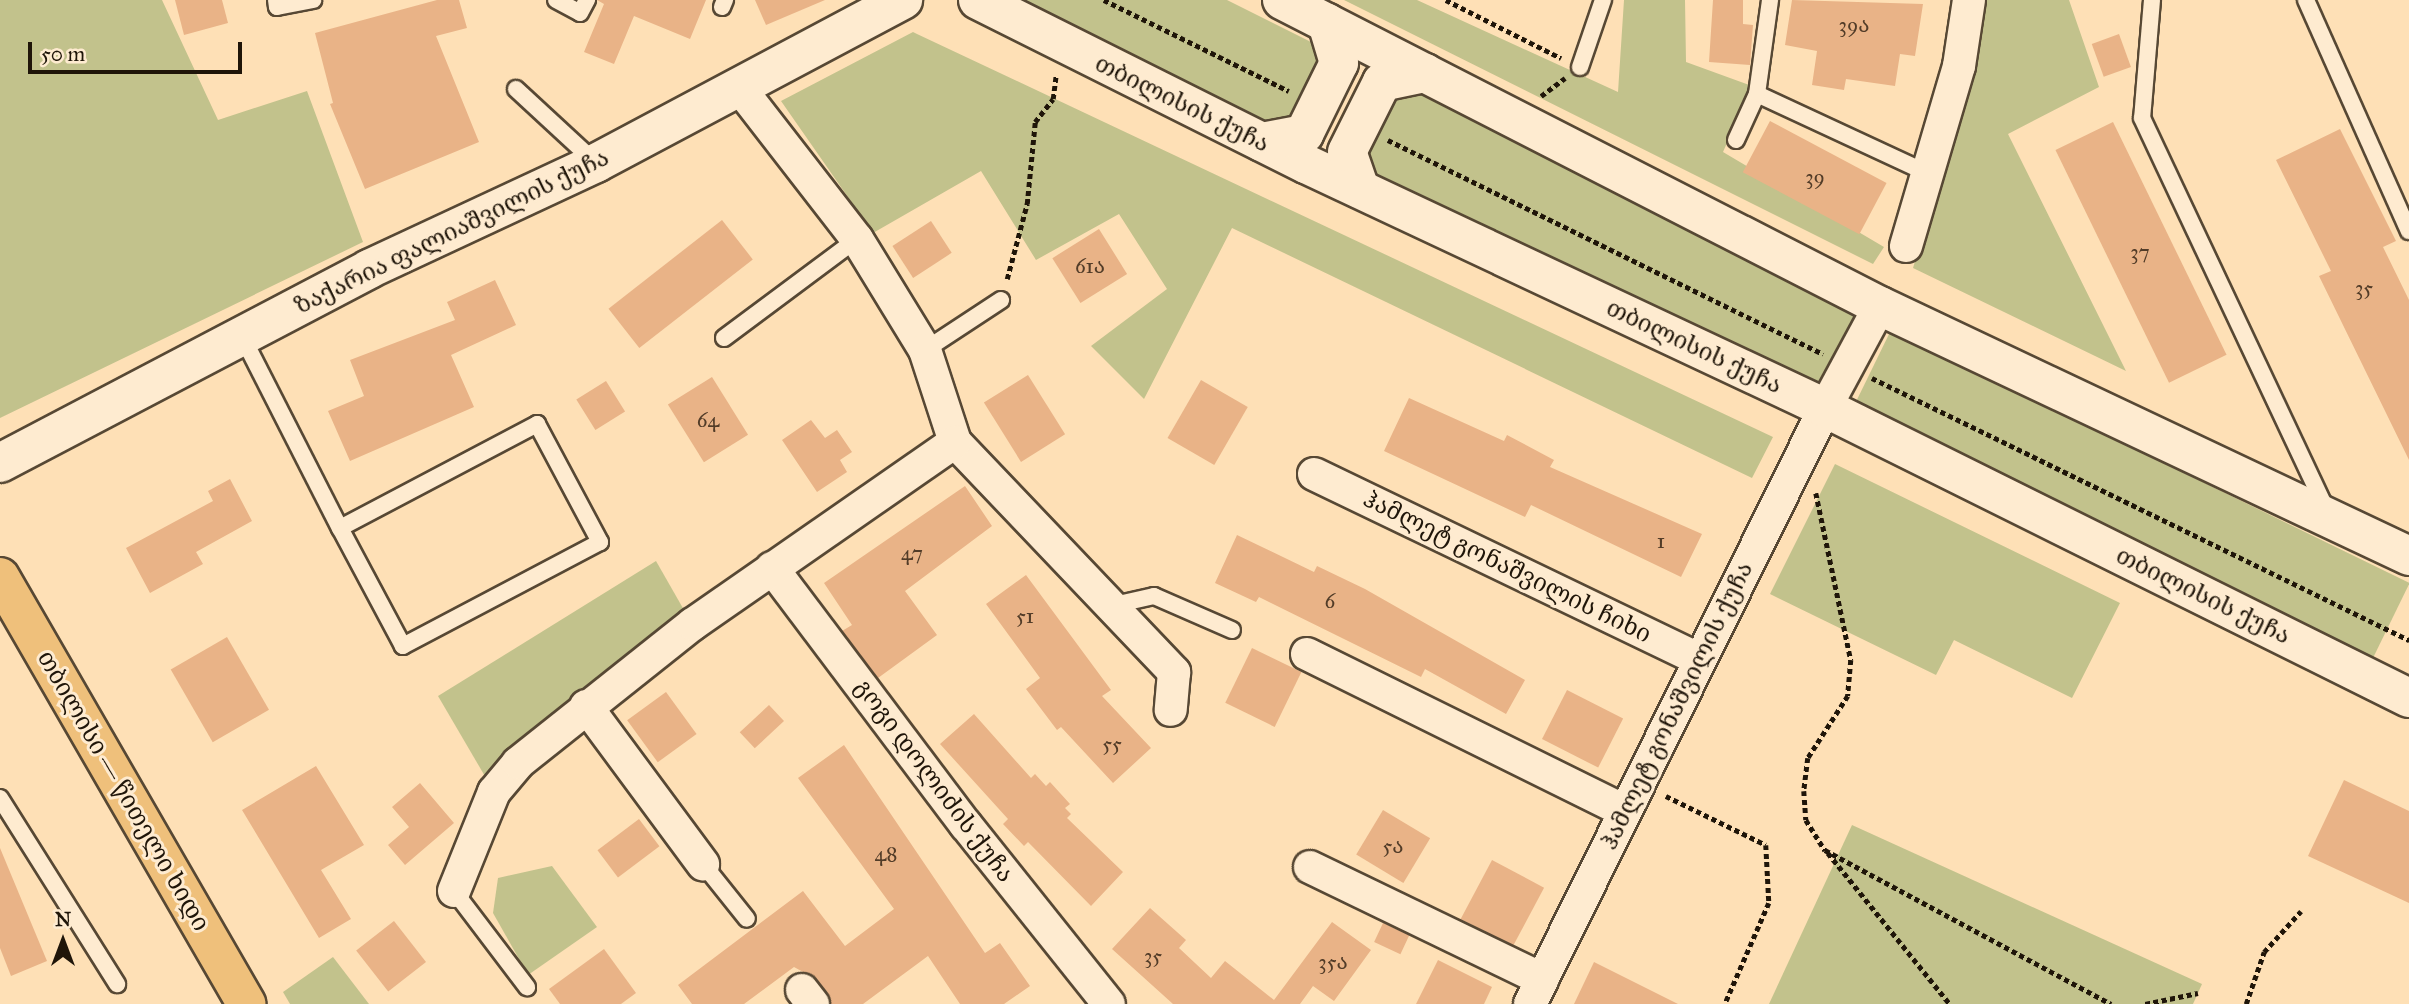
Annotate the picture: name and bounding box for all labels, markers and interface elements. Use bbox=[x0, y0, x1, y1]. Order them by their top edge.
house number: 39ა bbox=[1839, 12, 1869, 38]
scale bar bbox=[32, 28, 245, 72]
text: 50 m bbox=[41, 41, 85, 67]
street label: თბილისის ქუჩა bbox=[1090, 49, 1274, 159]
street label: ზაქარია ფალიაშვილის ქუჩა bbox=[290, 143, 614, 321]
house number: 39 bbox=[1805, 164, 1825, 190]
house number: 37 bbox=[2130, 239, 2150, 265]
house number: 61ა bbox=[1075, 253, 1105, 279]
house number: 35 bbox=[2355, 275, 2373, 301]
street label: თბილისის ქუჩა bbox=[1602, 294, 1786, 400]
house number: 64 bbox=[697, 407, 719, 433]
street label: ჰამლეტ გონაშვილის ჩიხი bbox=[1358, 485, 1656, 649]
house number: 1 bbox=[1657, 528, 1665, 554]
house number: 47 bbox=[901, 540, 923, 566]
street label: თბილისის ქუჩა bbox=[2111, 541, 2295, 651]
street label: ჰამლეტ გონაშვილის ქუჩა bbox=[1595, 557, 1759, 855]
house number: 6 bbox=[1325, 588, 1335, 614]
house number: 51 bbox=[1016, 603, 1034, 629]
street label: თბილისი — წითელი ხიდი bbox=[31, 646, 215, 936]
street label: გოგი დოლიძის ქუჩა bbox=[848, 674, 1020, 888]
house number: 55 bbox=[1102, 731, 1122, 757]
house number: 5ა bbox=[1382, 833, 1404, 859]
house number: 48 bbox=[875, 841, 897, 867]
north arrow bbox=[28, 906, 98, 976]
text: N bbox=[55, 908, 71, 931]
house number: 35 bbox=[1144, 943, 1162, 969]
house number: 35ა bbox=[1318, 949, 1348, 975]

